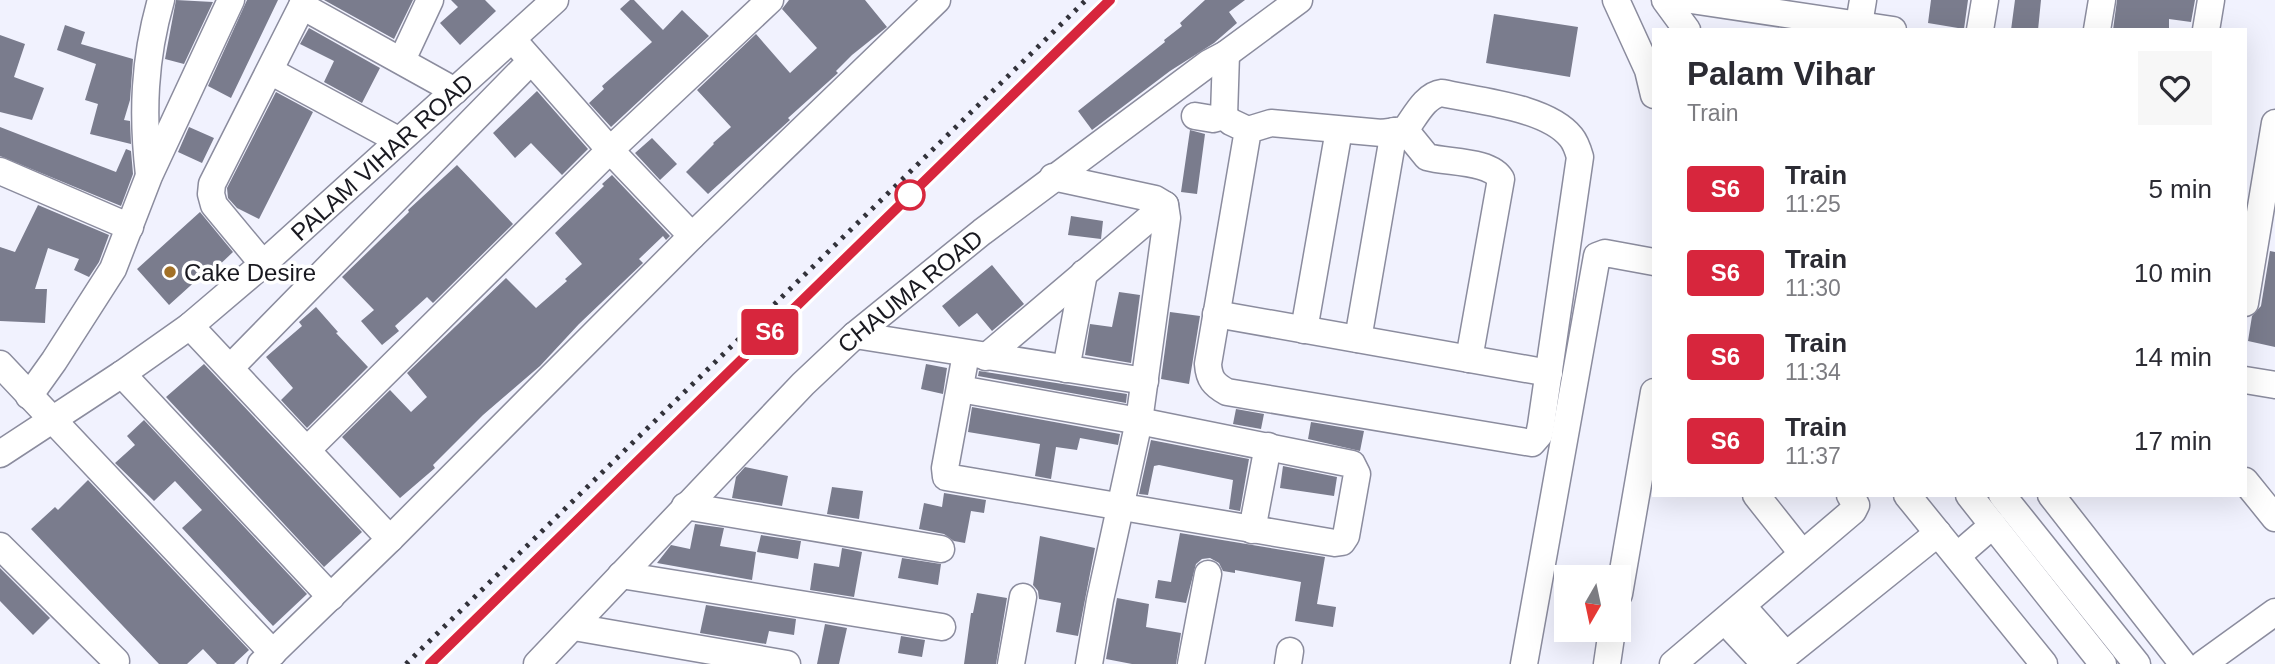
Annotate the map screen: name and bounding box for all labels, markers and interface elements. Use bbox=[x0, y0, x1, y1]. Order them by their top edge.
button: heart bbox=[2138, 51, 2212, 125]
text: Palam Vihar bbox=[1687, 55, 1875, 92]
street label: PALAM VIHAR ROAD bbox=[285, 68, 478, 246]
text: Train bbox=[1687, 100, 1739, 126]
text: Train bbox=[1785, 160, 1847, 190]
text: 5 min bbox=[2148, 174, 2212, 204]
text: S6 bbox=[1711, 175, 1740, 202]
unlabelled marker bbox=[895, 180, 925, 210]
text: 11:25 bbox=[1785, 191, 1841, 217]
street label: CHAUMA ROAD bbox=[832, 224, 988, 358]
text: Train bbox=[1785, 244, 1847, 274]
text: 10 min bbox=[2134, 258, 2212, 288]
place label: Cake Desire bbox=[184, 259, 316, 286]
text: S6 bbox=[1711, 259, 1740, 286]
marker: Cake Desire bbox=[162, 264, 178, 280]
text: 11:30 bbox=[1785, 275, 1841, 301]
line badge: S6 bbox=[738, 309, 802, 355]
text: S6 bbox=[755, 318, 785, 345]
text: Train bbox=[1785, 328, 1847, 358]
text: 14 min bbox=[2134, 342, 2212, 372]
text: S6 bbox=[1711, 343, 1740, 370]
text: 11:34 bbox=[1785, 359, 1841, 385]
text: Train bbox=[1785, 412, 1847, 442]
text: 17 min bbox=[2134, 426, 2212, 456]
text: S6 bbox=[1711, 427, 1740, 454]
text: 11:37 bbox=[1785, 443, 1841, 469]
north arrow bbox=[1554, 565, 1631, 642]
map controls bbox=[1554, 565, 1631, 642]

